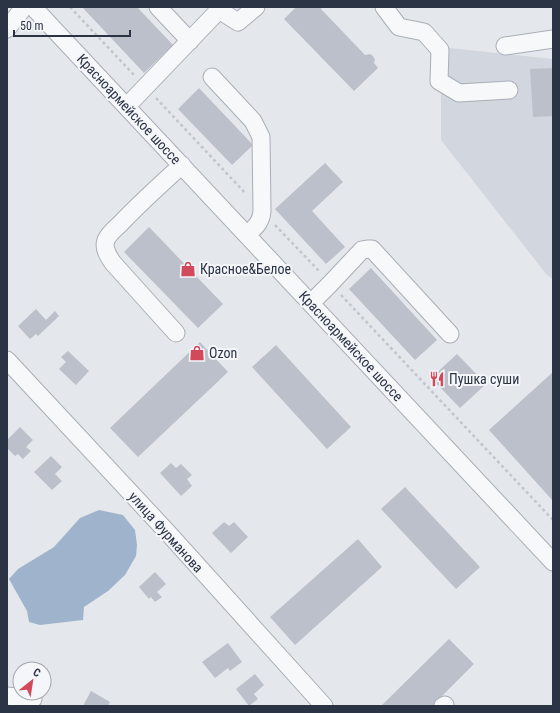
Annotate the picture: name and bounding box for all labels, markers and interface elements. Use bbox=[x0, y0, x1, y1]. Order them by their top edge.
scale bar bbox=[14, 12, 130, 38]
text: 50 m bbox=[20, 19, 44, 33]
street label: Красноармейское шоссе bbox=[74, 51, 184, 168]
shop icon: Красное&Белое bbox=[179, 260, 197, 278]
place label: Красное&Белое bbox=[200, 261, 292, 277]
street label: Красноармейское шоссе bbox=[296, 288, 406, 405]
shop icon: Ozon bbox=[188, 344, 206, 362]
place label: Ozon bbox=[209, 345, 237, 361]
restaurant icon: Пушка суши bbox=[428, 370, 446, 388]
place label: Пушка суши bbox=[449, 371, 519, 387]
street label: улица Фурманова bbox=[126, 488, 206, 576]
north arrow bbox=[12, 661, 52, 701]
text: С bbox=[31, 666, 43, 680]

